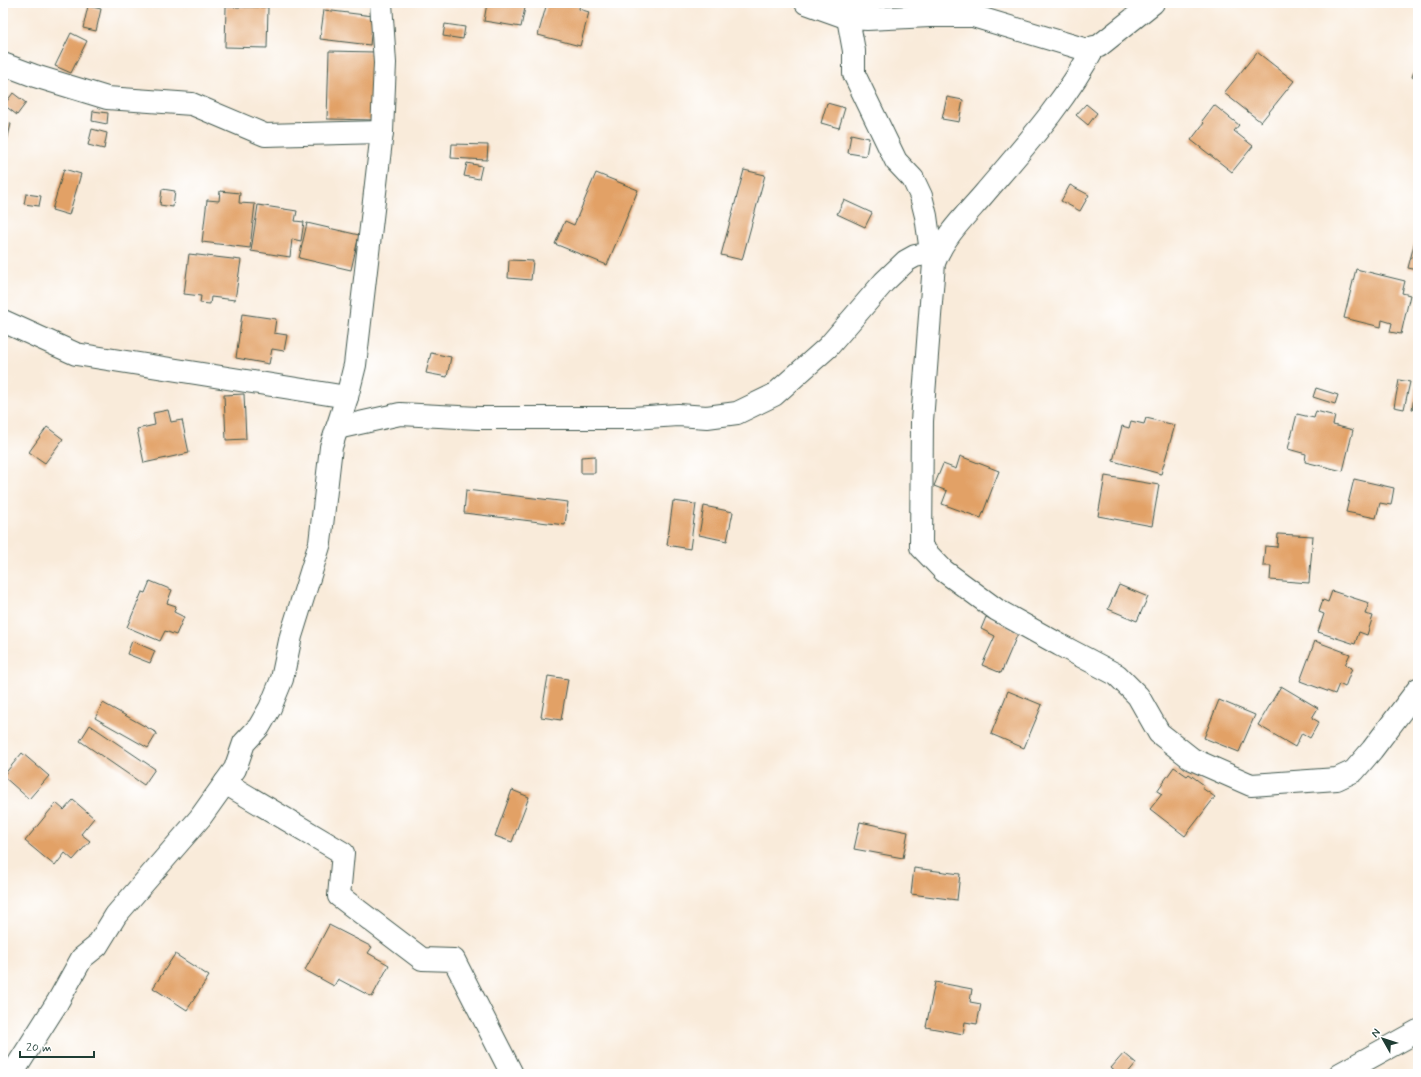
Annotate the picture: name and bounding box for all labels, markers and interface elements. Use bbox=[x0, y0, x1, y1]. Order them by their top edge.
north arrow bbox=[1363, 1019, 1403, 1059]
text: N bbox=[1368, 1026, 1384, 1041]
scale bar bbox=[20, 1033, 94, 1059]
text: 20 m bbox=[26, 1040, 52, 1056]

